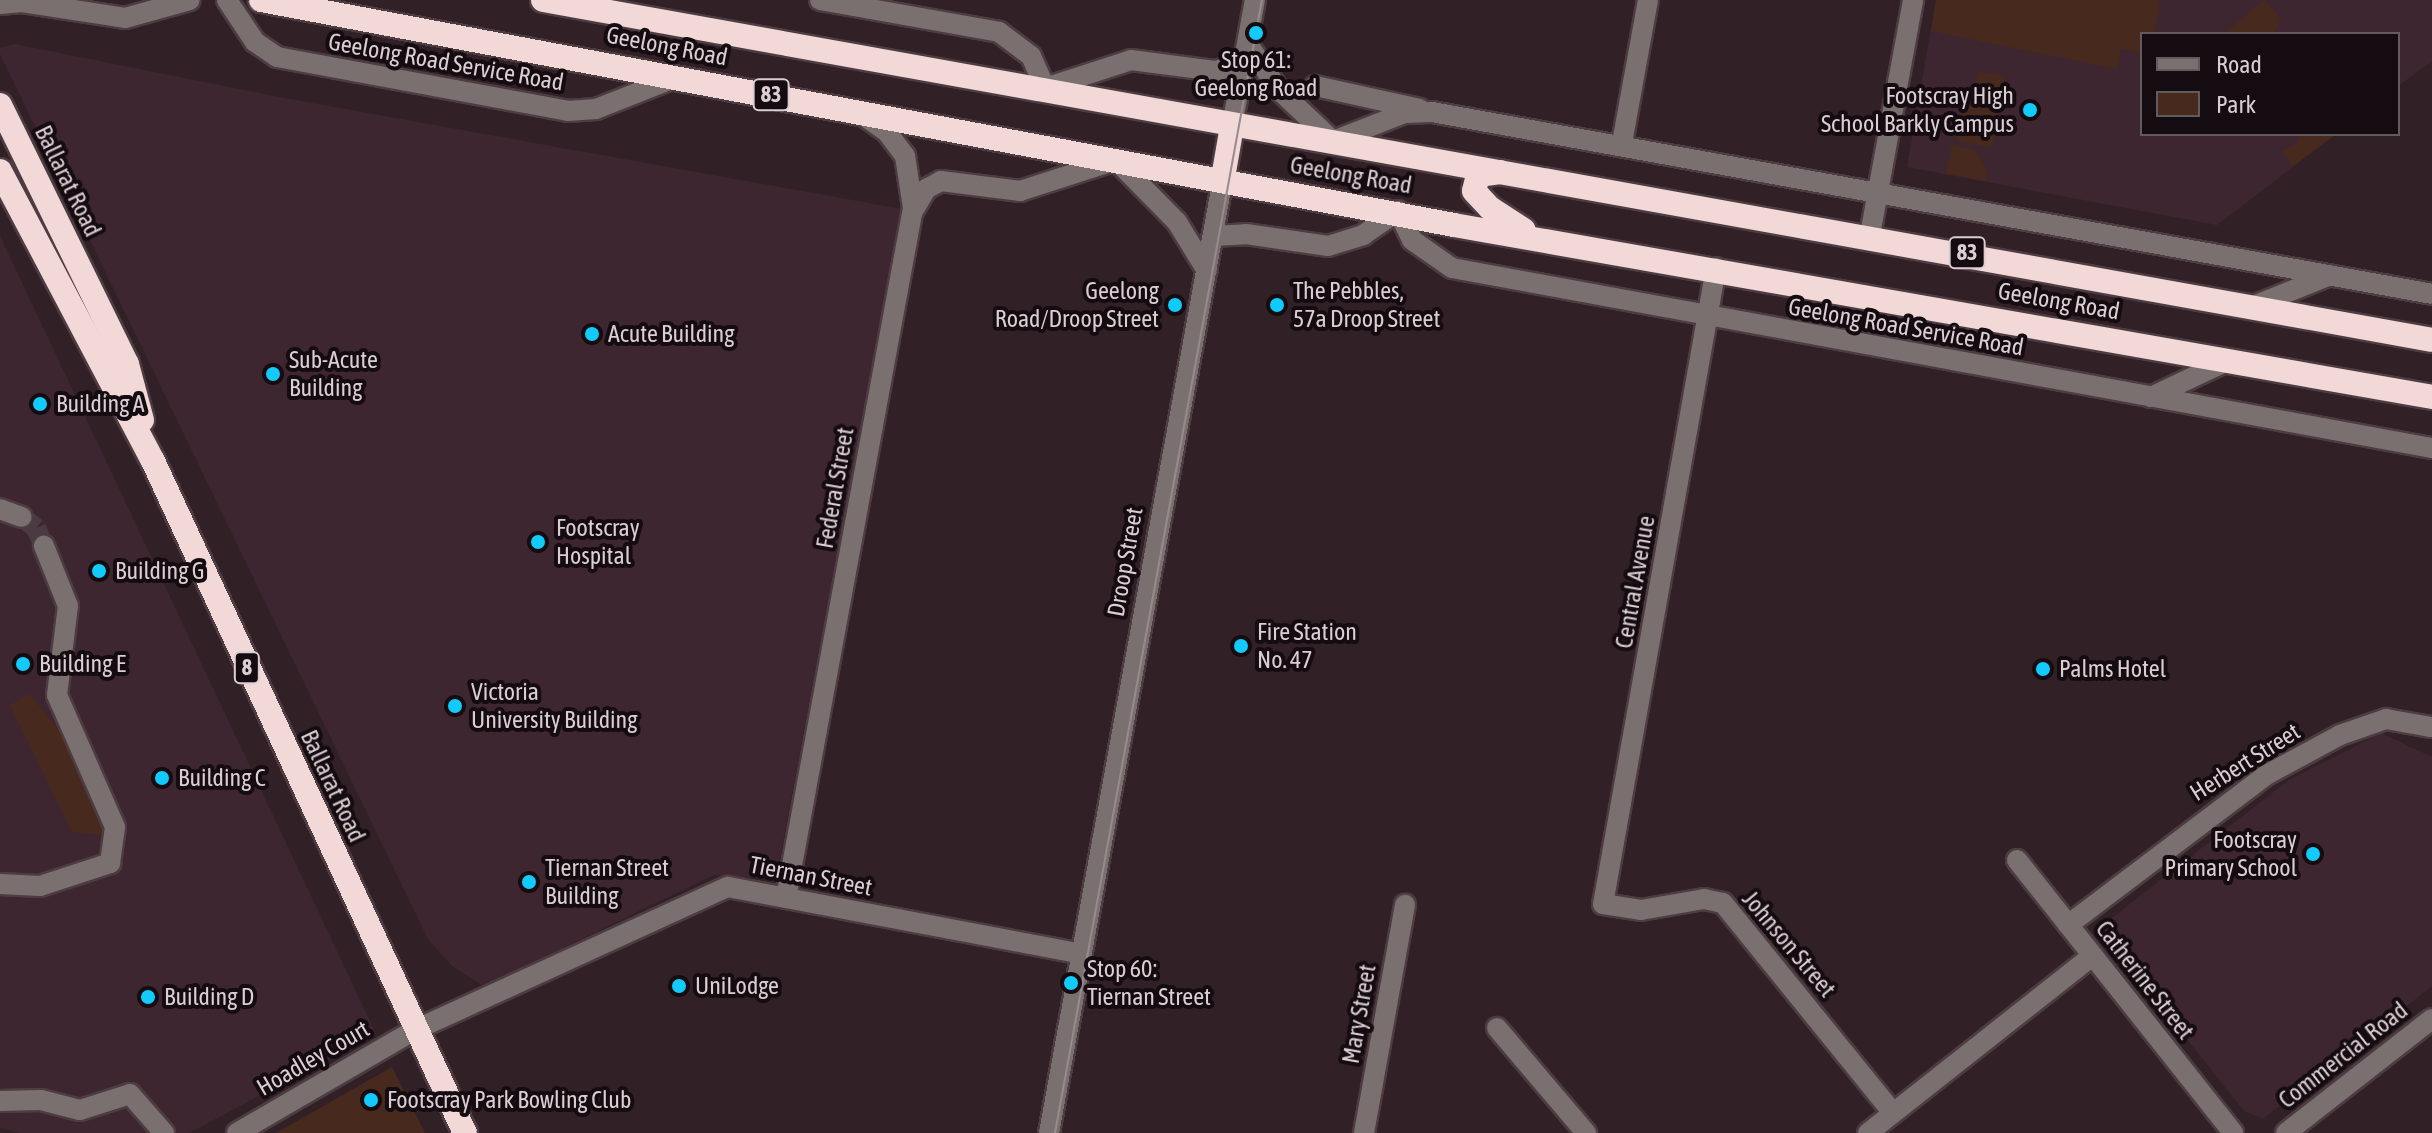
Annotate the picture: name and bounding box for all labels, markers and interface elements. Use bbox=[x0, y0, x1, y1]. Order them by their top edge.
street label: Geelong Road bbox=[604, 20, 730, 72]
marker: Stop 61: Geelong Road bbox=[1247, 24, 1265, 42]
street label: Geelong Road Service Road bbox=[326, 27, 566, 97]
legend bbox=[2140, 32, 2400, 136]
place label: Stop 61: Geelong Road bbox=[1195, 46, 1317, 102]
text: Road bbox=[2216, 51, 2262, 78]
road number: 83 bbox=[751, 77, 791, 113]
place label: Footscray High School Barkly Campus bbox=[1821, 82, 2014, 138]
text: Park bbox=[2216, 91, 2256, 118]
marker: Footscray High School Barkly Campus bbox=[2021, 101, 2039, 119]
street label: Ballarat Road bbox=[29, 121, 107, 241]
street label: Geelong Road bbox=[1288, 150, 1414, 200]
road number: 83 bbox=[1947, 235, 1987, 271]
street label: Geelong Road bbox=[1996, 276, 2122, 326]
place label: Geelong Road/Droop Street bbox=[995, 277, 1159, 333]
place label: The Pebbles, 57a Droop Street bbox=[1293, 277, 1440, 333]
street label: Geelong Road Service Road bbox=[1786, 292, 2026, 362]
marker: Geelong Road/Droop Street bbox=[1166, 296, 1184, 314]
marker: The Pebbles, 57a Droop Street bbox=[1268, 296, 1286, 314]
place label: Acute Building bbox=[608, 320, 735, 348]
marker: Acute Building bbox=[583, 325, 601, 343]
place label: Sub-Acute Building bbox=[289, 346, 378, 402]
marker: Sub-Acute Building bbox=[264, 365, 282, 383]
place label: Building A bbox=[56, 390, 145, 418]
marker: Building A bbox=[31, 395, 49, 413]
street label: Federal Street bbox=[810, 425, 860, 551]
street label: Droop Street bbox=[1101, 505, 1149, 619]
street label: Central Avenue bbox=[1609, 513, 1661, 651]
place label: Footscray Hospital bbox=[556, 514, 640, 570]
marker: Footscray Hospital bbox=[527, 531, 549, 553]
place label: Building G bbox=[115, 557, 204, 585]
marker: Building G bbox=[90, 562, 108, 580]
place label: Fire Station No. 47 bbox=[1257, 618, 1357, 674]
marker: Fire Station No. 47 bbox=[1232, 637, 1250, 655]
place label: Building E bbox=[39, 650, 126, 678]
road number: 8 bbox=[233, 650, 261, 686]
marker: Building E bbox=[14, 655, 32, 673]
place label: Palms Hotel bbox=[2059, 655, 2166, 683]
marker: Palms Hotel bbox=[2034, 660, 2052, 678]
place label: Victoria University Building bbox=[471, 678, 637, 734]
marker: Victoria University Building bbox=[446, 697, 464, 715]
street label: Herbert Street bbox=[2185, 717, 2305, 807]
street label: Ballarat Road bbox=[295, 725, 371, 847]
place label: Building C bbox=[178, 764, 266, 792]
marker: Building C bbox=[153, 769, 171, 787]
place label: Footscray Primary School bbox=[2164, 826, 2297, 882]
marker: Footscray Primary School bbox=[2304, 845, 2322, 863]
street label: Tiernan Street bbox=[747, 850, 875, 902]
place label: Tiernan Street Building bbox=[545, 854, 669, 910]
marker: Tiernan Street Building bbox=[520, 873, 538, 891]
street label: Johnson Street bbox=[1736, 885, 1842, 1003]
street label: Catherine Street bbox=[2090, 915, 2200, 1045]
place label: Stop 60: Tiernan Street bbox=[1087, 955, 1211, 1011]
street label: Mary Street bbox=[1336, 962, 1382, 1066]
place label: UniLodge bbox=[695, 972, 779, 1000]
marker: Stop 60: Tiernan Street bbox=[1062, 974, 1080, 992]
marker: UniLodge bbox=[670, 977, 688, 995]
place label: Building D bbox=[164, 983, 254, 1011]
marker: Building D bbox=[139, 988, 157, 1006]
street label: Commercial Road bbox=[2273, 996, 2413, 1114]
street label: Hoadley Court bbox=[252, 1014, 374, 1102]
place label: Footscray Park Bowling Club bbox=[387, 1086, 631, 1114]
marker: Footscray Park Bowling Club bbox=[362, 1091, 380, 1109]

